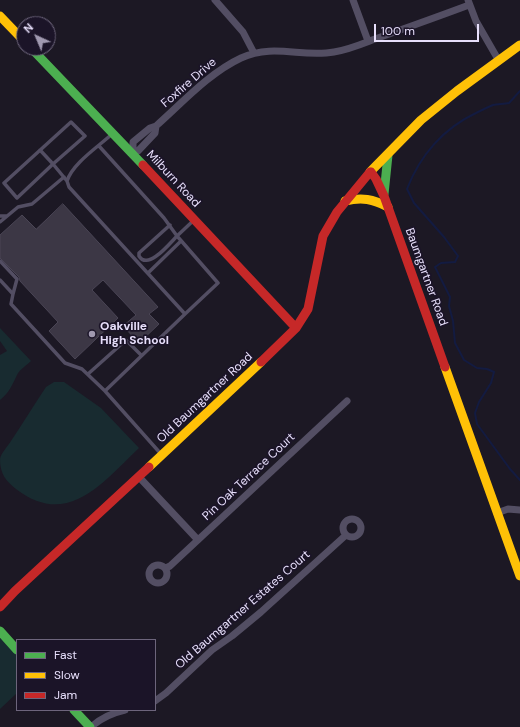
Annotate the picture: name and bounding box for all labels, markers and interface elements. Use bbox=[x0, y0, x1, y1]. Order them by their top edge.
north arrow bbox=[16, 16, 56, 56]
scale bar bbox=[376, 16, 481, 42]
text: N bbox=[21, 20, 36, 36]
text: 100 m bbox=[381, 23, 415, 39]
street label: Foxfire Drive bbox=[158, 55, 220, 111]
street label: Milburn Road bbox=[143, 148, 203, 210]
street label: Baumgartner Road bbox=[402, 226, 450, 328]
place label: Oakville High School bbox=[100, 320, 169, 348]
marker: Oakville High School bbox=[87, 329, 97, 339]
street label: Old Baumgartner Road bbox=[154, 350, 256, 446]
street label: Pin Oak Terrace Court bbox=[200, 430, 298, 524]
street label: Old Baumgartner Estates Court bbox=[173, 548, 313, 672]
legend bbox=[16, 639, 156, 711]
text: Fast bbox=[54, 647, 77, 663]
text: Slow bbox=[54, 667, 80, 683]
text: Jam bbox=[54, 687, 77, 703]

